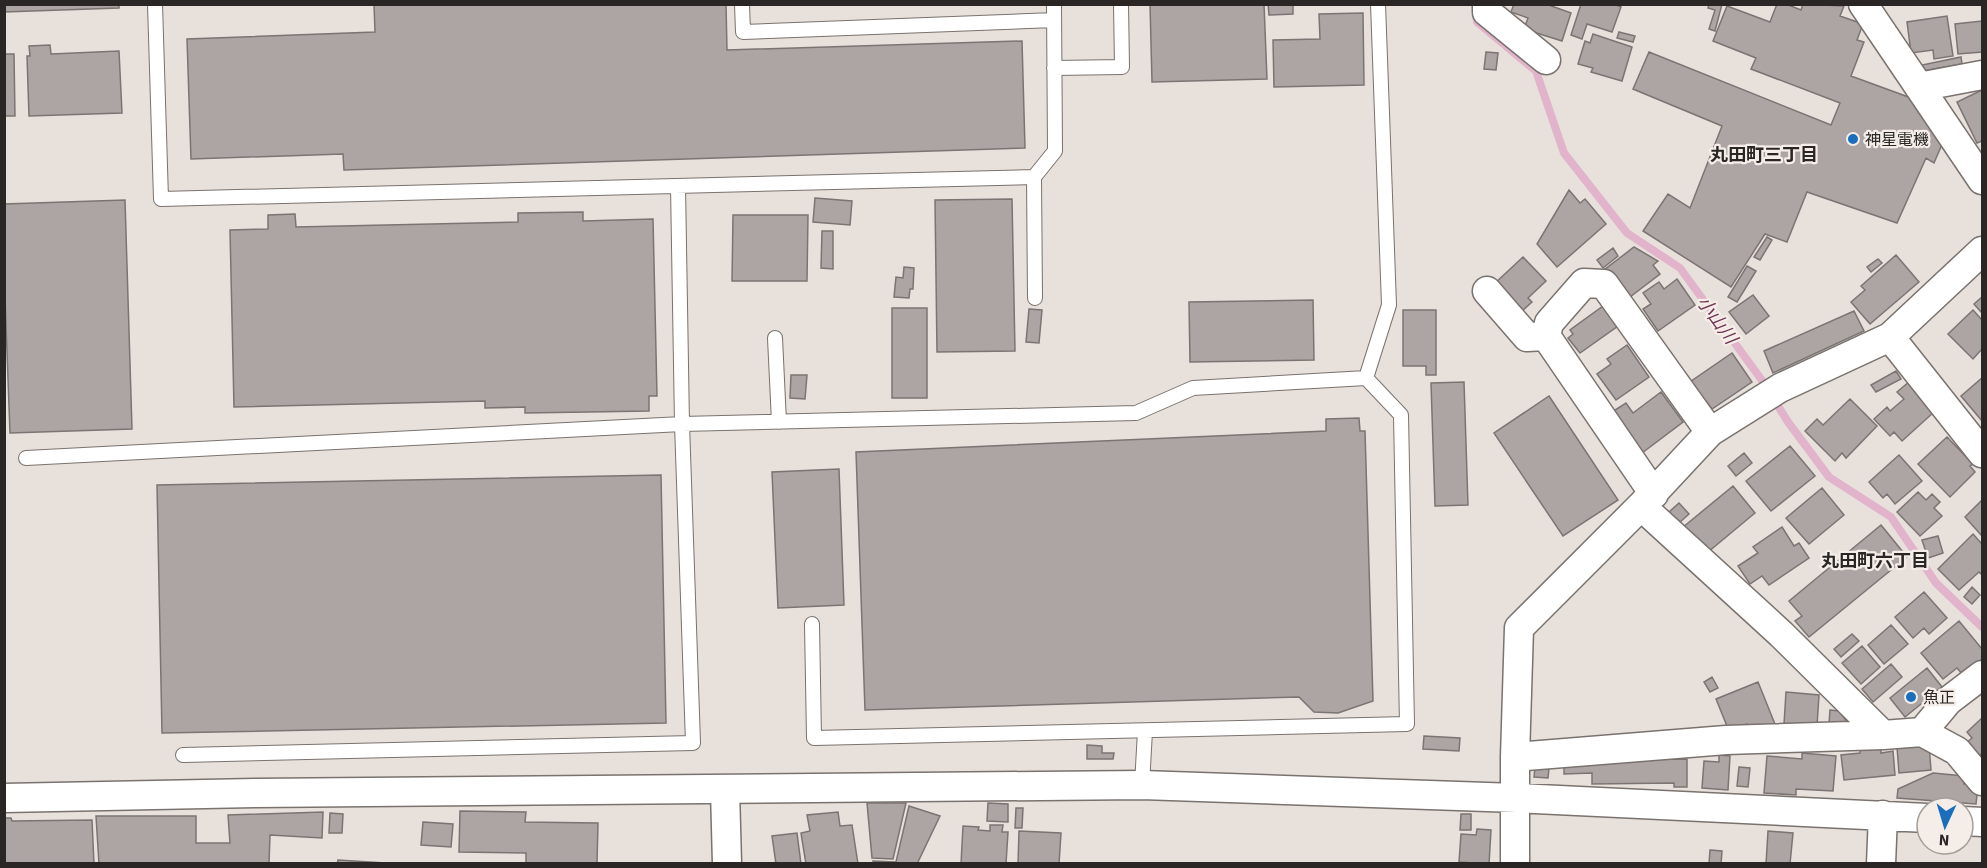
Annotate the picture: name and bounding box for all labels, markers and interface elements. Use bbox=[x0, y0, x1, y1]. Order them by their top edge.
place label: 神星電機 bbox=[1865, 129, 1929, 151]
marker: 神星電機 bbox=[1846, 132, 1860, 146]
district label: 丸田町三丁目 bbox=[1710, 143, 1818, 168]
water label: 小山川 bbox=[1691, 291, 1744, 351]
district label: 丸田町六丁目 bbox=[1821, 549, 1929, 574]
place label: 魚正 bbox=[1923, 687, 1955, 709]
marker: 魚正 bbox=[1904, 690, 1918, 704]
north arrow bbox=[1915, 796, 1975, 856]
text: N bbox=[1938, 829, 1950, 851]

